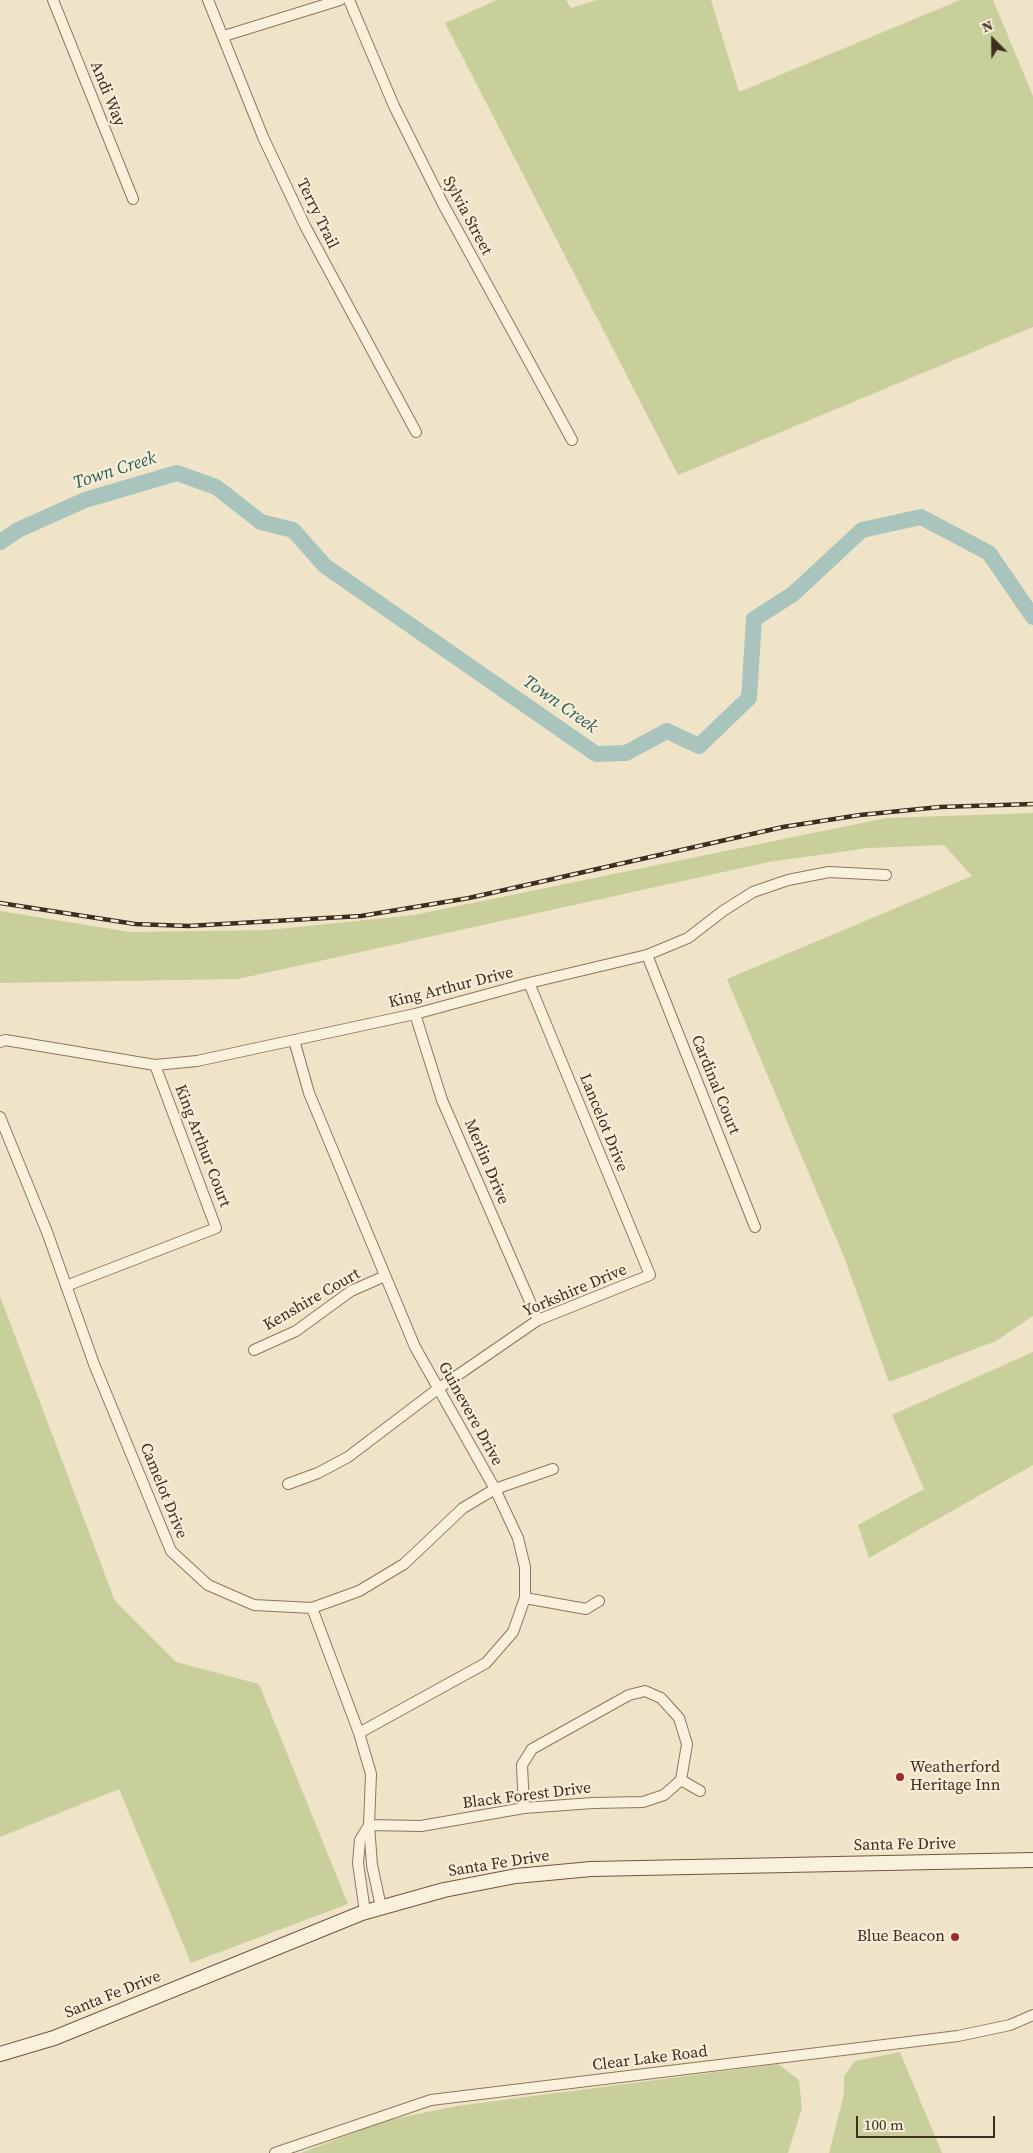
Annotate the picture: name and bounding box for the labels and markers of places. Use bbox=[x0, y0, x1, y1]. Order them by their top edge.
place label: Weatherford Heritage Inn bbox=[910, 1758, 1001, 1796]
marker: Weatherford Heritage Inn bbox=[894, 1771, 906, 1783]
place label: Blue Beacon bbox=[857, 1927, 945, 1947]
marker: Blue Beacon bbox=[949, 1931, 961, 1943]

